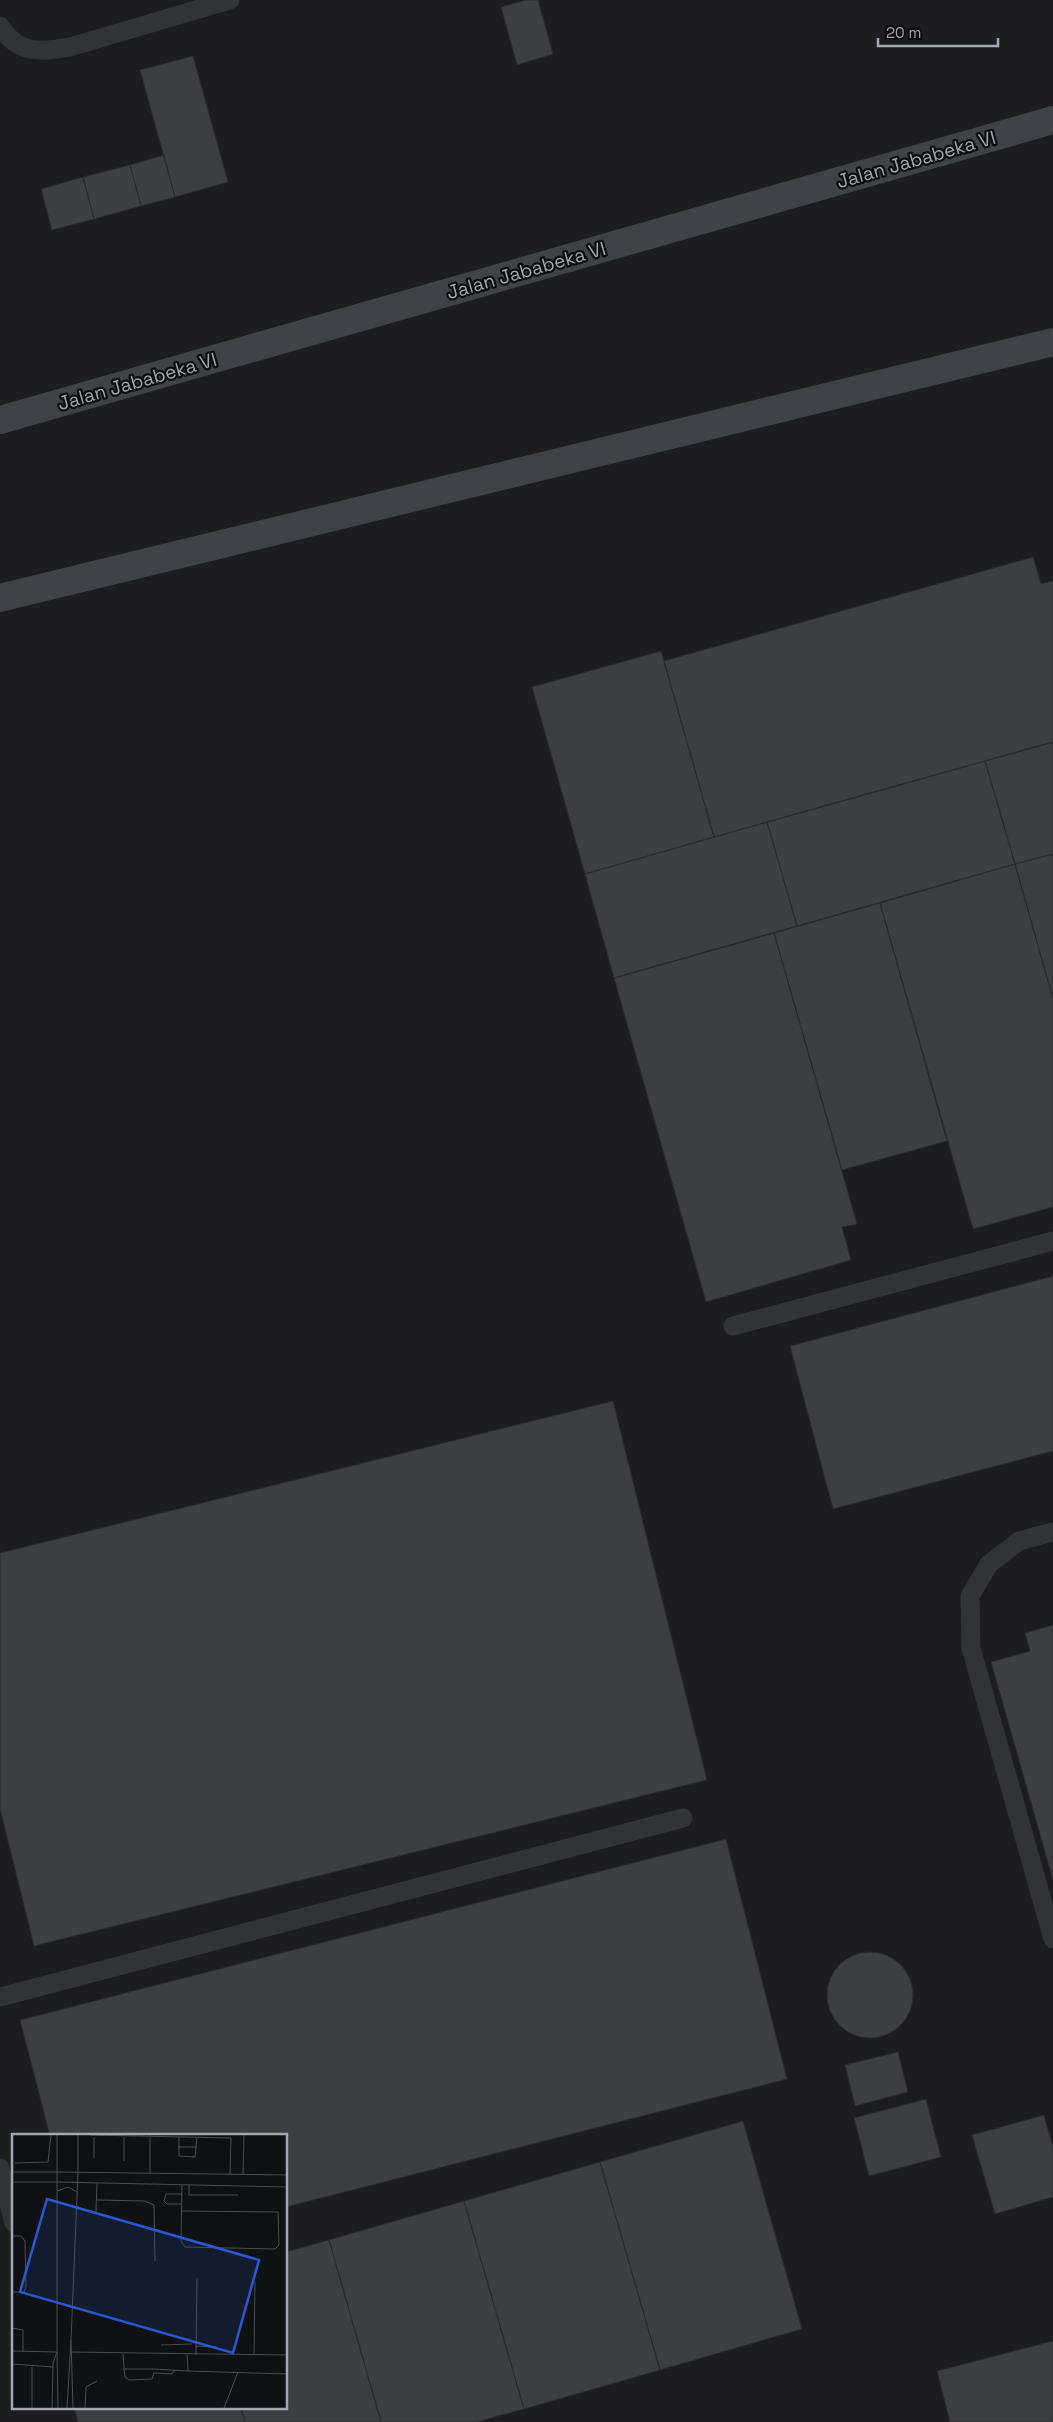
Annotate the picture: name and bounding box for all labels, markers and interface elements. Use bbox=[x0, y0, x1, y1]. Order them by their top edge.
scale bar bbox=[878, 15, 998, 47]
text: 20 m bbox=[886, 23, 921, 42]
street label: Jalan Jababeka VI bbox=[834, 125, 998, 194]
street label: Jalan Jababeka VI bbox=[444, 236, 608, 305]
street label: Jalan Jababeka VI bbox=[55, 347, 219, 416]
inset map bbox=[12, 2134, 288, 2410]

